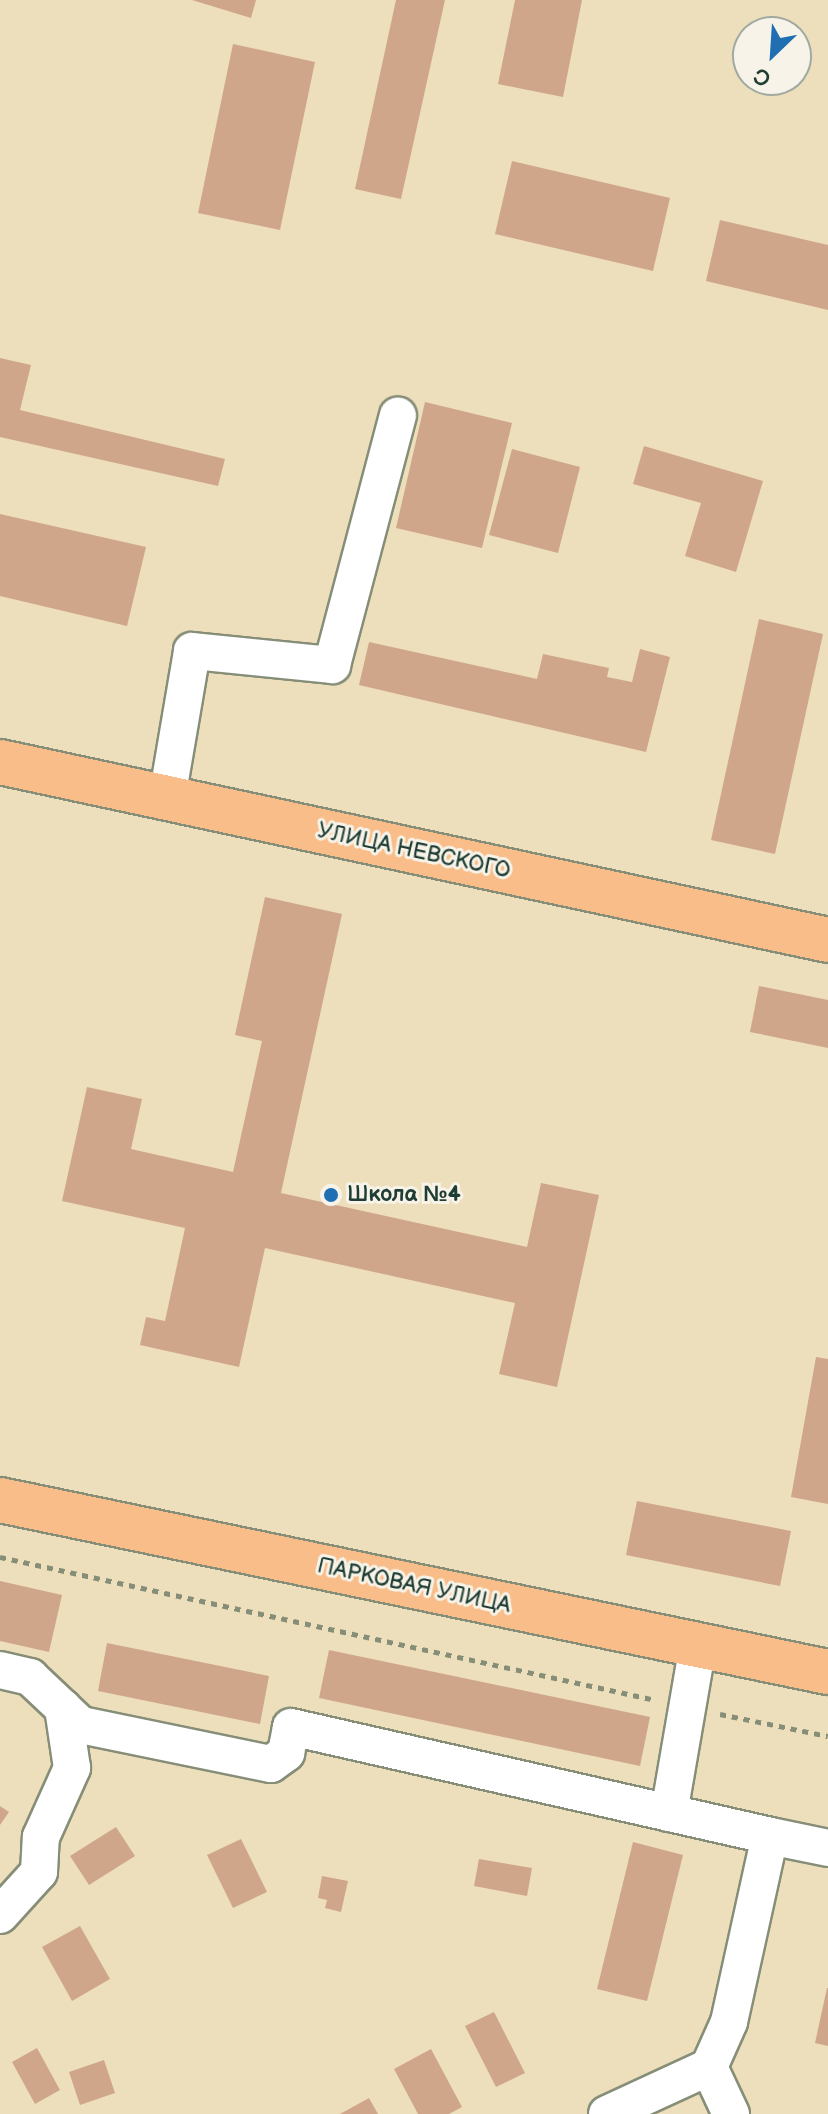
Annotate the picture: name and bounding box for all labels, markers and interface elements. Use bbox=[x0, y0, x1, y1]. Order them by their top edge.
north arrow bbox=[732, 16, 812, 96]
text: С bbox=[750, 61, 775, 92]
street label: УЛИЦА НЕВСКОГО bbox=[315, 818, 513, 884]
place label: Школа №4 bbox=[347, 1182, 461, 1208]
marker: Школа №4 bbox=[322, 1186, 340, 1204]
street label: ПАРКОВАЯ УЛИЦА bbox=[315, 1553, 513, 1619]

